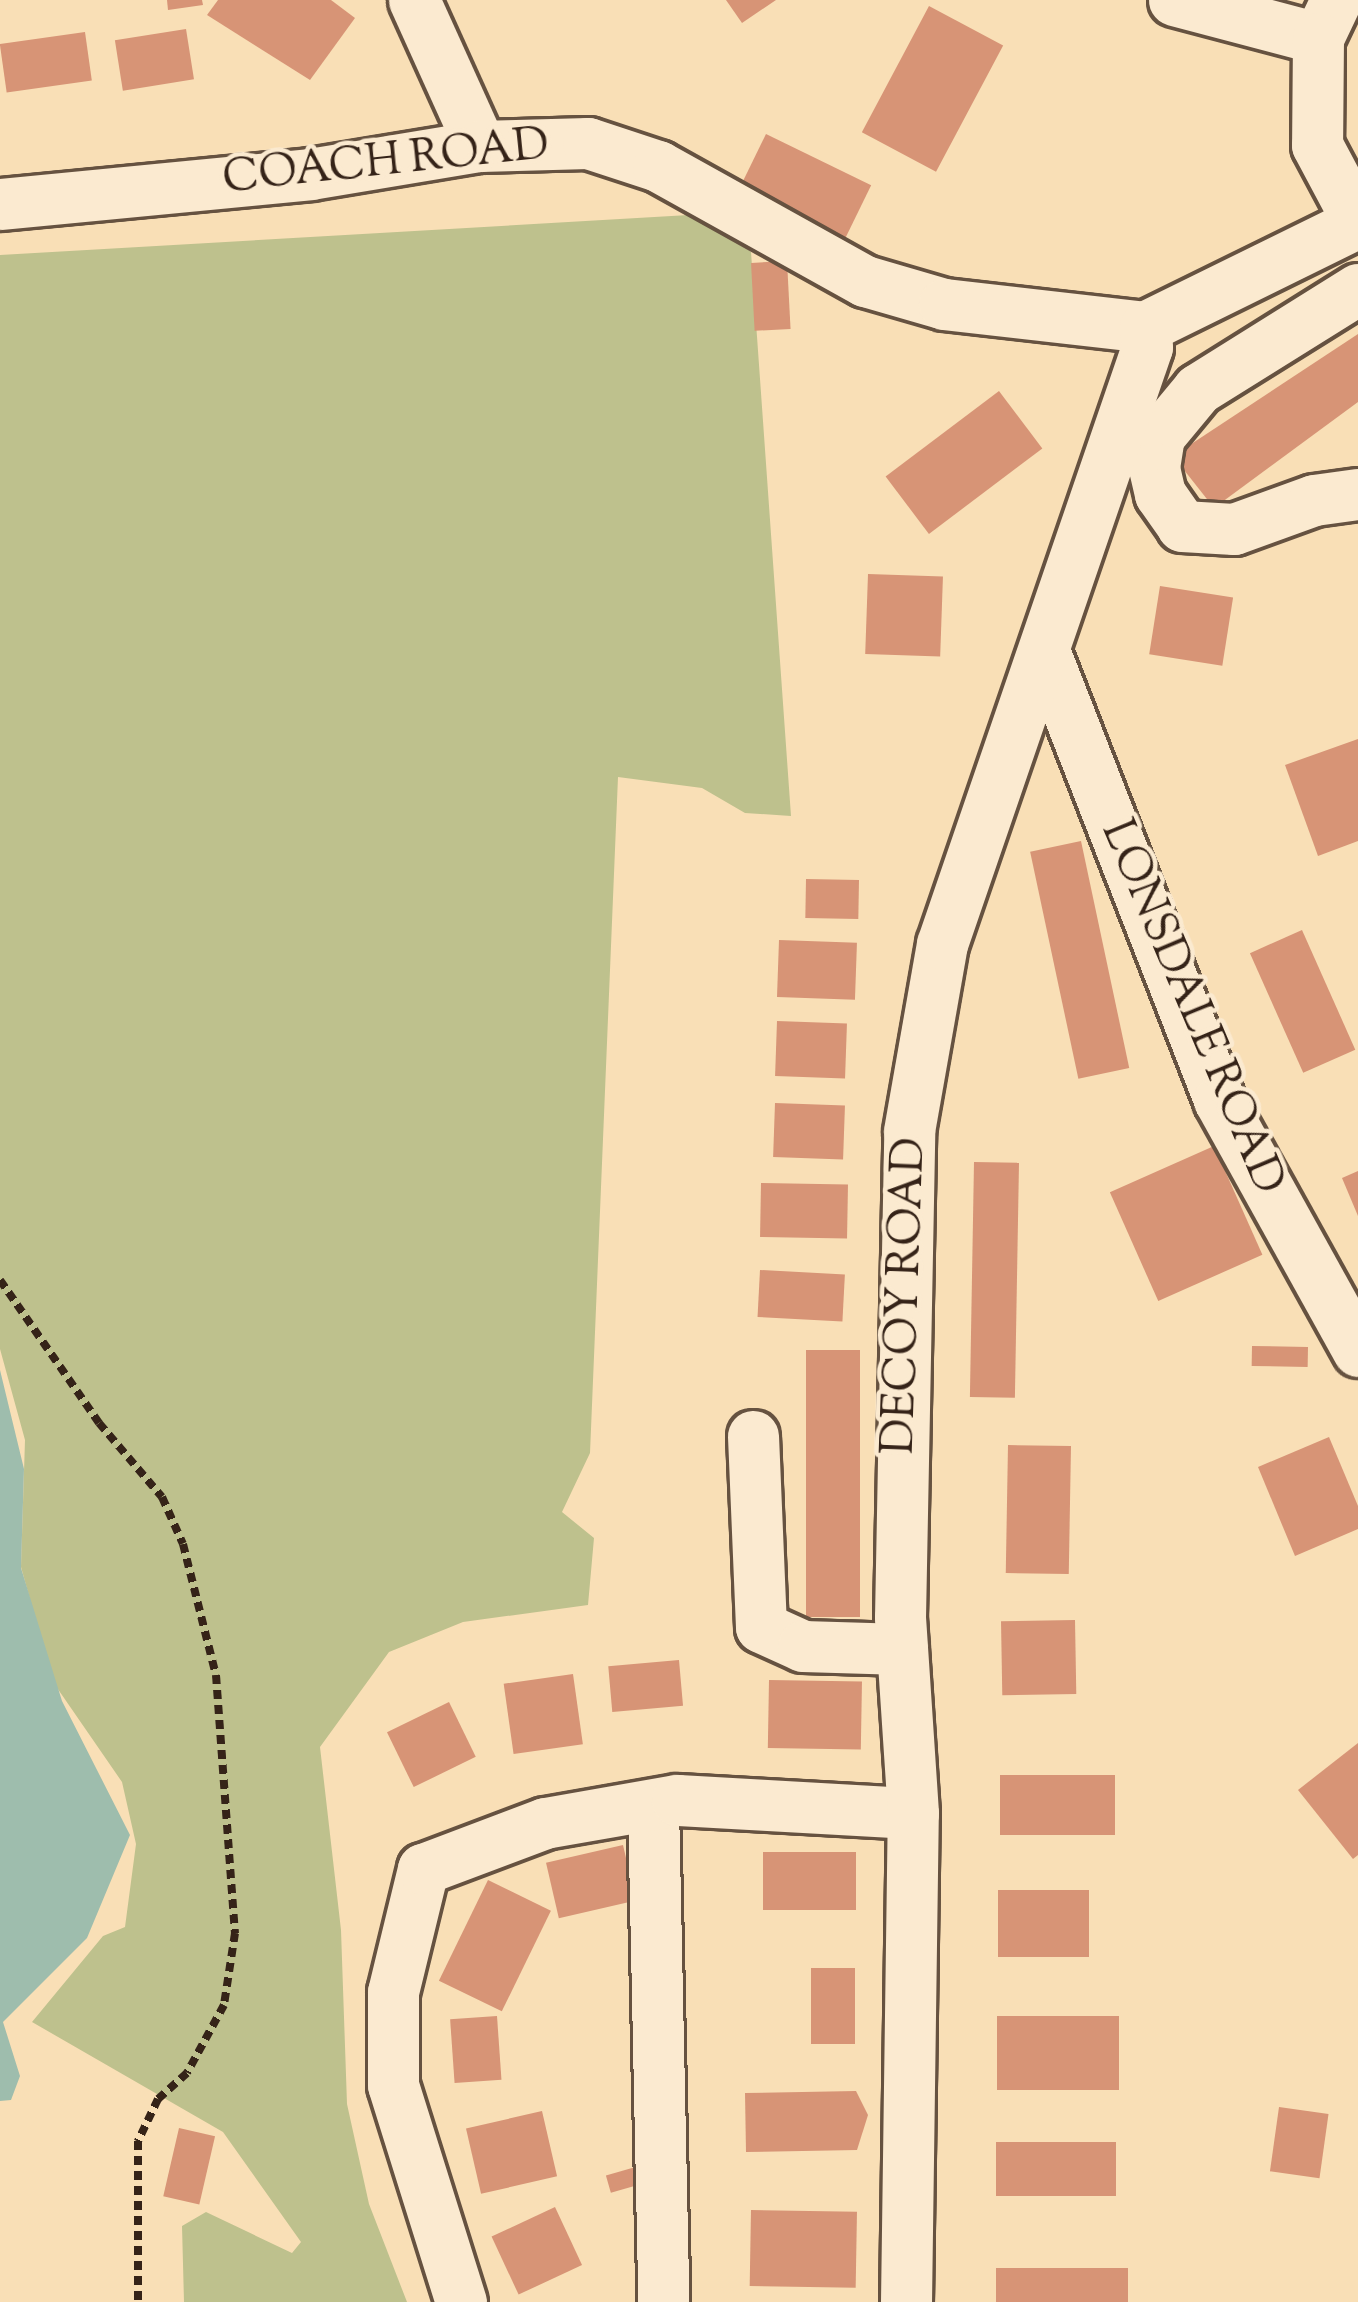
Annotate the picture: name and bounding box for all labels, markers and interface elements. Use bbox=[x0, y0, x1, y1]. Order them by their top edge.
street label: COACH ROAD bbox=[220, 120, 552, 208]
street label: LONSDALE ROAD bbox=[1087, 813, 1293, 1203]
street label: DECOY ROAD bbox=[874, 1137, 940, 1455]

